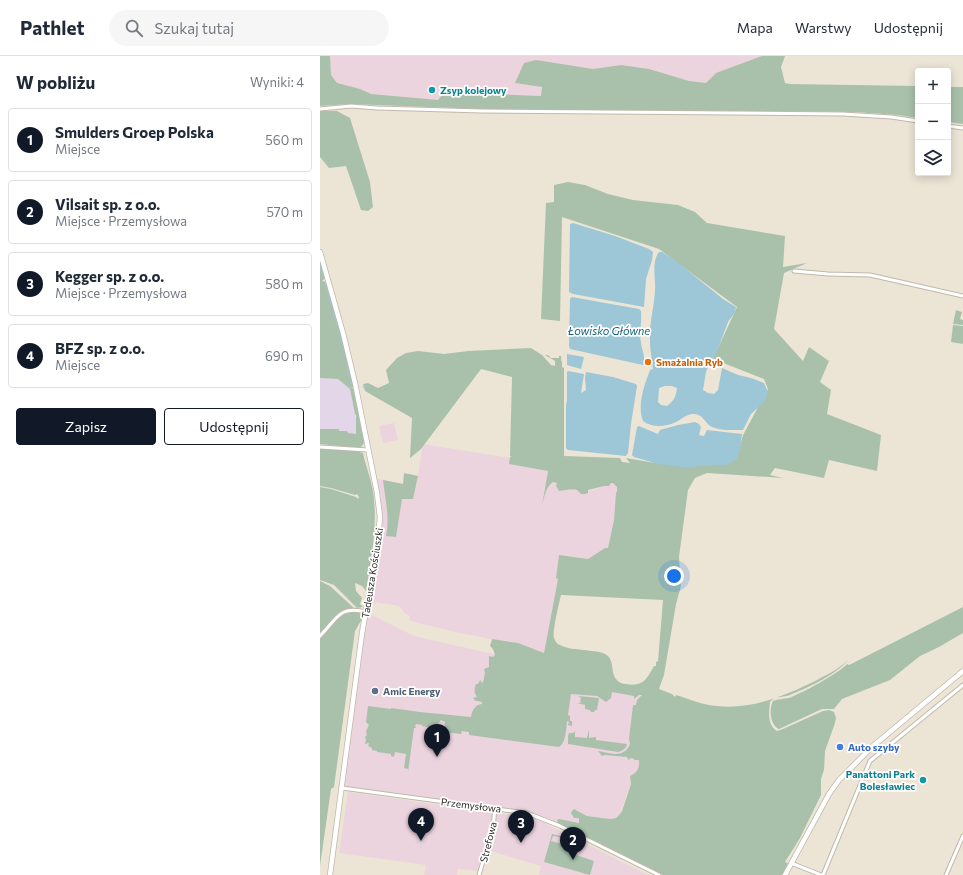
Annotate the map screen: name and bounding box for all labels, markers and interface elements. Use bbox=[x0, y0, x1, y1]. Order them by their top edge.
search box bbox=[109, 10, 389, 46]
text: Pathlet bbox=[20, 16, 85, 39]
icon: search bbox=[123, 17, 145, 39]
text: Szukaj tutaj bbox=[155, 19, 234, 37]
text: Mapa bbox=[737, 19, 773, 36]
text: Warstwy bbox=[795, 19, 852, 36]
text: Udostępnij bbox=[874, 19, 943, 36]
map controls bbox=[915, 68, 951, 176]
button: + bbox=[915, 68, 951, 104]
text: W pobliżu bbox=[16, 72, 95, 93]
text: Wyniki: 4 bbox=[250, 74, 304, 90]
place label: Zsyp kolejowy bbox=[440, 84, 507, 96]
marker: Zsyp kolejowy bbox=[427, 85, 437, 95]
button: − bbox=[915, 104, 951, 140]
text: Smulders Groep Polska bbox=[55, 123, 214, 141]
text: 1 bbox=[27, 132, 33, 148]
text: 560 m bbox=[265, 132, 303, 148]
button: layers bbox=[915, 140, 951, 176]
text: Miejsce bbox=[55, 141, 100, 157]
text: Vilsait sp. z o.o. bbox=[55, 195, 160, 213]
text: 2 bbox=[26, 204, 34, 220]
text: 570 m bbox=[266, 204, 303, 220]
text: Miejsce · Przemysłowa bbox=[55, 213, 187, 229]
text: Kegger sp. z o.o. bbox=[55, 267, 164, 285]
text: 3 bbox=[26, 276, 34, 292]
text: 580 m bbox=[265, 276, 303, 292]
text: Miejsce · Przemysłowa bbox=[55, 285, 187, 301]
water label: Łowisko Główne bbox=[568, 324, 650, 337]
text: BFZ sp. z o.o. bbox=[55, 339, 145, 357]
text: 4 bbox=[26, 348, 34, 364]
text: 690 m bbox=[265, 348, 303, 364]
place label: Smażalnia Ryb bbox=[656, 356, 723, 368]
text: Miejsce bbox=[55, 357, 100, 373]
marker: Smażalnia Ryb bbox=[643, 357, 653, 367]
button: Zapisz bbox=[16, 408, 156, 445]
button: Udostępnij bbox=[164, 408, 304, 445]
street label: Tadeusza Kościuszki bbox=[359, 527, 385, 619]
your location bbox=[664, 566, 684, 586]
place label: Amic Energy bbox=[383, 685, 441, 697]
marker: Amic Energy bbox=[370, 686, 380, 696]
pin: 1 bbox=[424, 724, 450, 757]
place label: Auto szyby bbox=[848, 741, 900, 753]
marker: Auto szyby bbox=[835, 742, 845, 752]
place label: Panattoni Park Bolesławiec bbox=[846, 768, 915, 792]
marker: Panattoni Park Bolesławiec bbox=[918, 775, 928, 785]
street label: Przemysłowa bbox=[440, 795, 502, 815]
pin: 4 bbox=[408, 808, 434, 841]
pin: 3 bbox=[508, 810, 534, 843]
street label: Strefowa bbox=[477, 820, 499, 864]
pin: 2 bbox=[560, 827, 586, 860]

